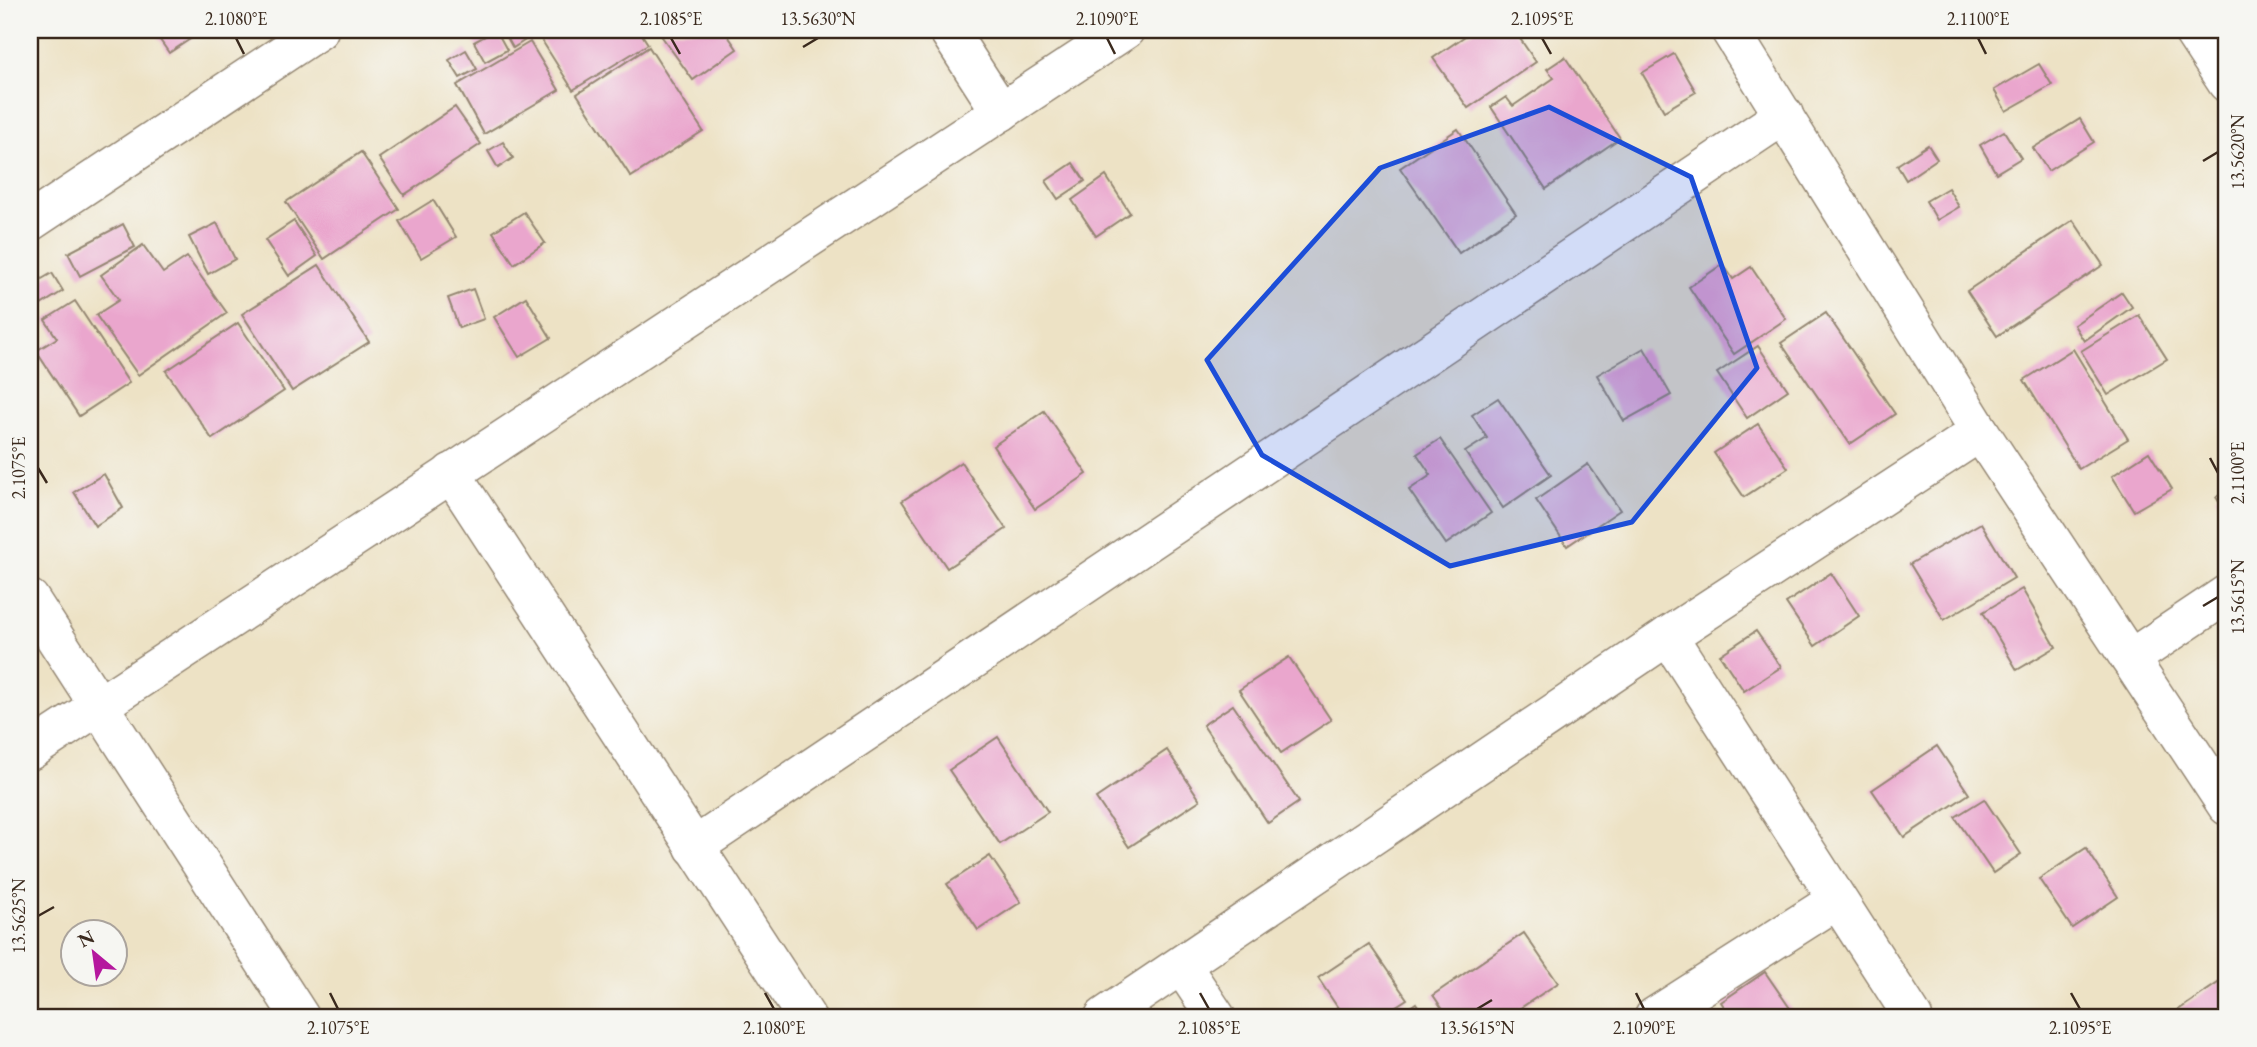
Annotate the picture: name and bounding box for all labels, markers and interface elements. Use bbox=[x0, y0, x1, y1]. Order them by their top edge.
text: 2.1080°E bbox=[205, 7, 267, 30]
text: 2.1085°E bbox=[640, 7, 702, 30]
text: 13.5630°N bbox=[780, 7, 856, 30]
text: 2.1090°E bbox=[1076, 7, 1138, 30]
text: 2.1095°E bbox=[1511, 7, 1573, 30]
text: 2.1100°E bbox=[1947, 7, 2009, 30]
text: 13.5620°N bbox=[2226, 114, 2249, 190]
text: 2.1075°E bbox=[7, 437, 30, 499]
text: 2.1100°E bbox=[2226, 442, 2249, 504]
text: 13.5615°N bbox=[2226, 559, 2249, 635]
text: 13.5625°N bbox=[7, 878, 30, 954]
north arrow bbox=[60, 918, 130, 988]
text: N bbox=[73, 924, 99, 953]
text: 2.1075°E bbox=[307, 1016, 369, 1039]
text: 2.1080°E bbox=[743, 1016, 805, 1039]
text: 2.1085°E bbox=[1178, 1016, 1240, 1039]
text: 13.5615°N bbox=[1439, 1016, 1515, 1039]
text: 2.1090°E bbox=[1613, 1016, 1675, 1039]
text: 2.1095°E bbox=[2049, 1016, 2111, 1039]

